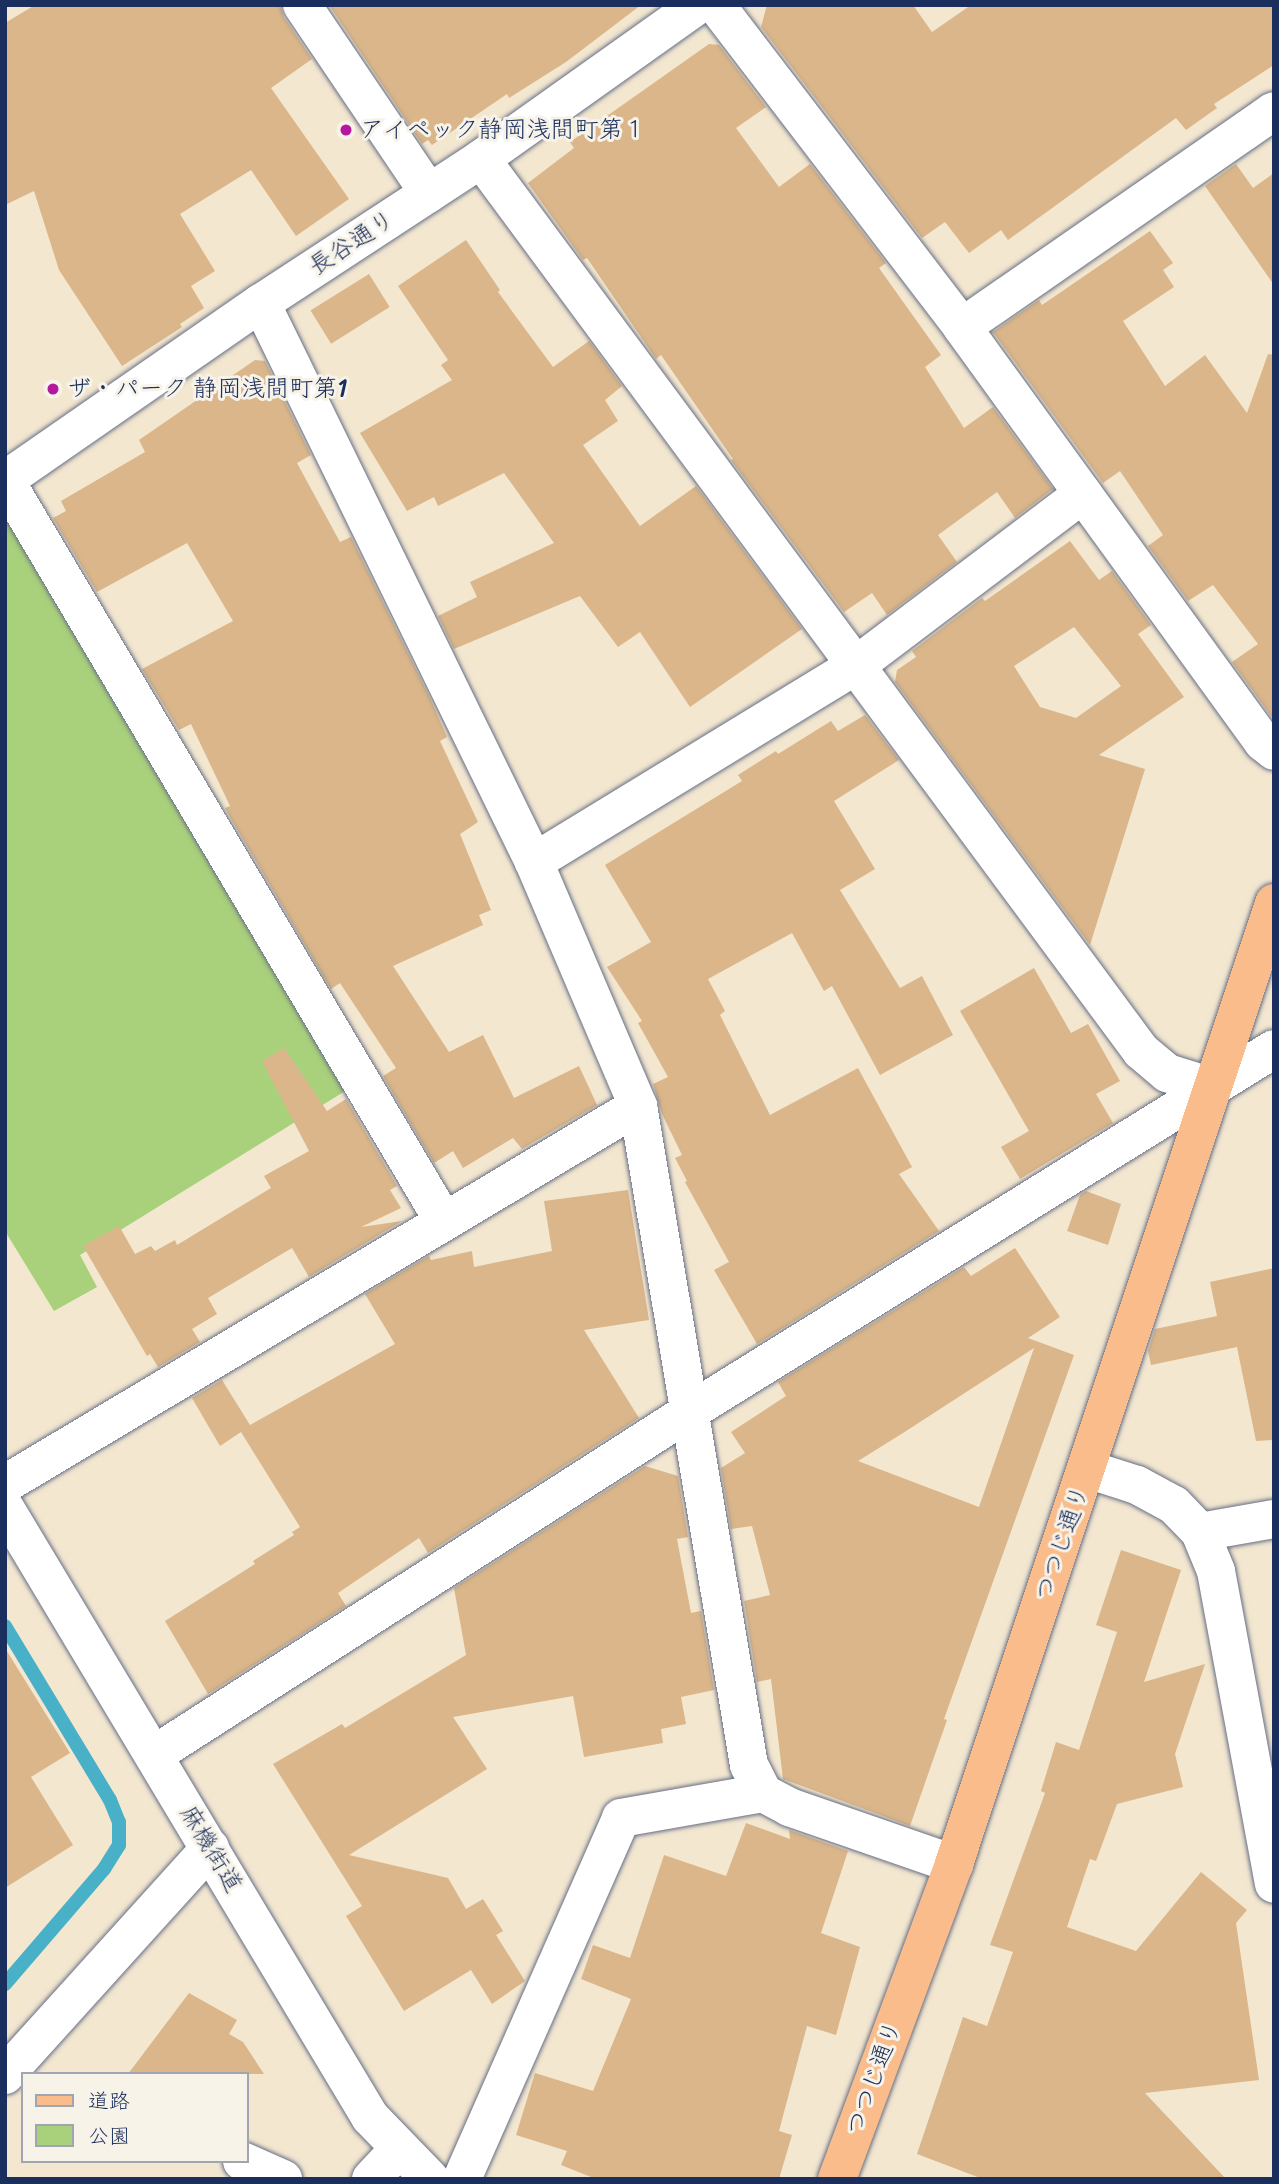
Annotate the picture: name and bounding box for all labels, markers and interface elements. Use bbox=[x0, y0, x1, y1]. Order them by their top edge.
place label: アイペック静岡浅間町第１ bbox=[360, 116, 648, 144]
marker: アイペック静岡浅間町第１ bbox=[338, 122, 354, 138]
street label: 長谷通り bbox=[304, 205, 400, 281]
place label: ザ・パーク 静岡浅間町第1 bbox=[67, 375, 348, 403]
marker: ザ・パーク 静岡浅間町第1 bbox=[45, 381, 61, 397]
street label: つつじ通り bbox=[1029, 1482, 1095, 1604]
street label: 麻機街道 bbox=[174, 1800, 248, 1898]
street label: つつじ通り bbox=[840, 2017, 908, 2139]
legend bbox=[21, 2072, 248, 2163]
text: 道路 bbox=[88, 2082, 130, 2120]
text: 公園 bbox=[88, 2117, 130, 2155]

